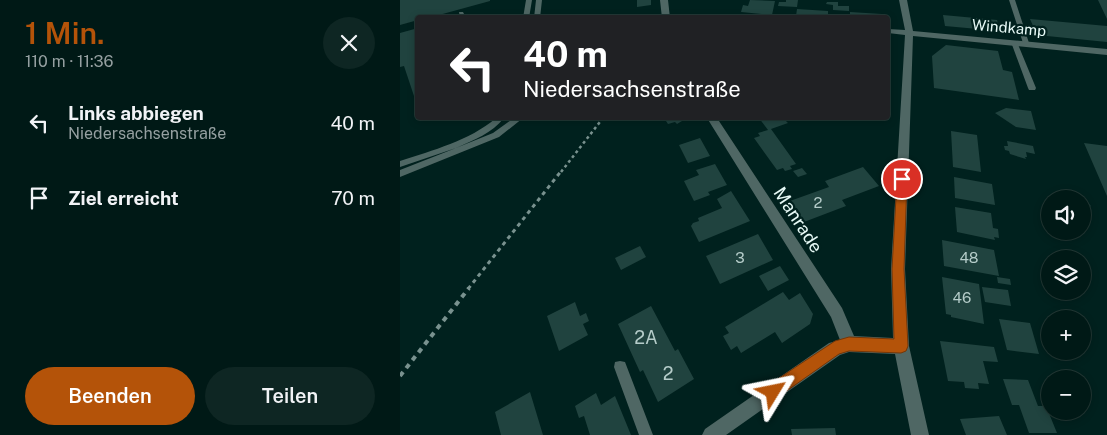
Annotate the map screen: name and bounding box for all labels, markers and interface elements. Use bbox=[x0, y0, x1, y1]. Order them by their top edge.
text: 1 Min. bbox=[25, 15, 105, 51]
street label: Windkamp bbox=[971, 16, 1047, 39]
button: close bbox=[323, 17, 375, 69]
text: 40 m bbox=[523, 34, 608, 75]
icon: left bbox=[440, 35, 505, 100]
text: 110 m · 11:36 bbox=[25, 52, 113, 71]
text: Niedersachsenstraße bbox=[523, 76, 741, 102]
text: Links abbiegen bbox=[68, 102, 204, 124]
icon: left bbox=[25, 109, 53, 137]
text: 40 m bbox=[330, 112, 375, 134]
text: Niedersachsenstraße bbox=[68, 124, 226, 143]
pin bbox=[881, 158, 923, 200]
icon: arrive bbox=[888, 165, 916, 193]
street label: Manrade bbox=[770, 183, 827, 256]
icon: arrive bbox=[25, 184, 53, 212]
text: Ziel erreicht bbox=[68, 187, 179, 209]
text: 70 m bbox=[331, 187, 375, 209]
map controls bbox=[1041, 190, 1091, 420]
button: sound bbox=[1041, 190, 1091, 240]
house number: 2 bbox=[814, 194, 823, 211]
house number: 3 bbox=[735, 249, 745, 266]
house number: 48 bbox=[959, 249, 979, 266]
button: layers bbox=[1041, 250, 1091, 300]
house number: 46 bbox=[953, 289, 971, 306]
button: + bbox=[1041, 310, 1091, 360]
house number: 2A bbox=[634, 327, 658, 348]
house number: 2 bbox=[663, 363, 673, 384]
position arrow bbox=[746, 365, 798, 417]
button: Beenden bbox=[25, 367, 195, 425]
button: Teilen bbox=[205, 367, 375, 425]
button: − bbox=[1041, 370, 1091, 420]

